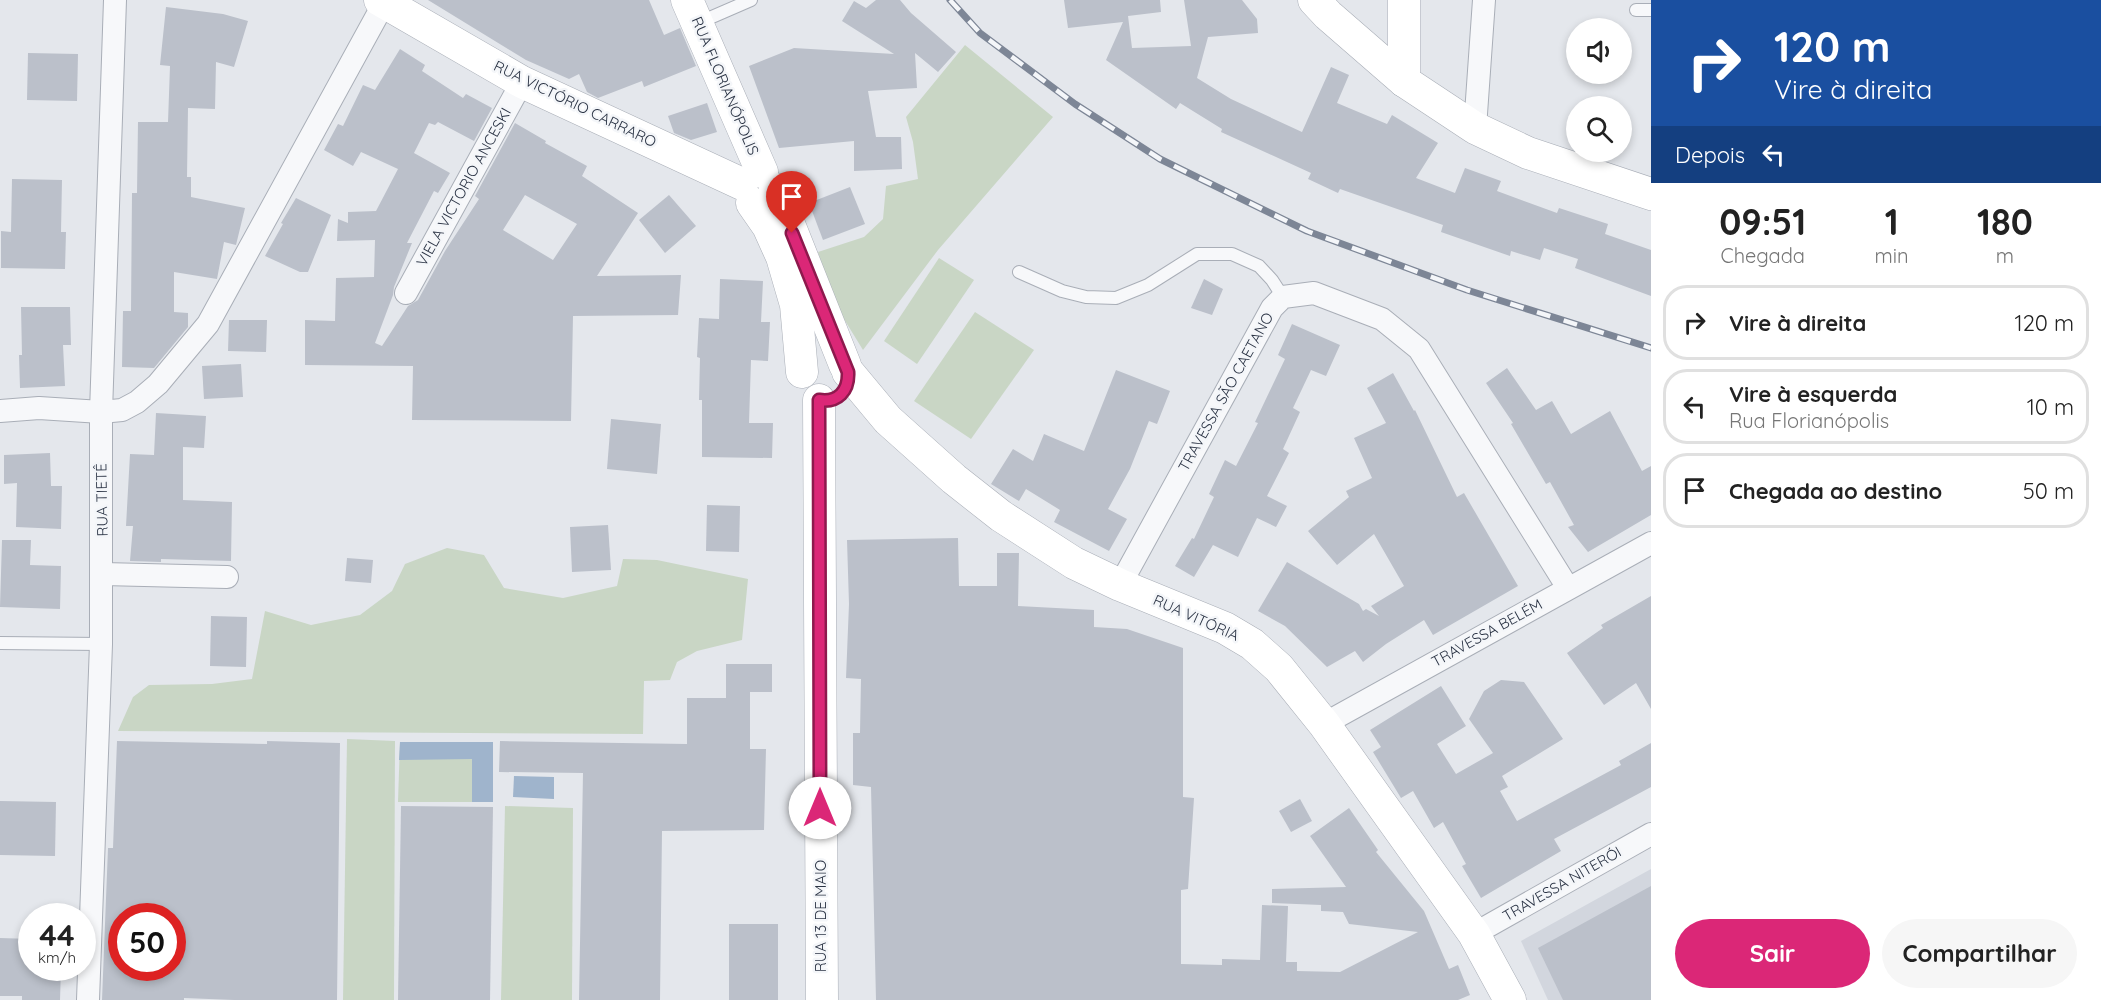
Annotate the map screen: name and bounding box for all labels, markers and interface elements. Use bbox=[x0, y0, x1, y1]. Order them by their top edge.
street label: RUA FLORIANÓPOLIS bbox=[688, 14, 763, 158]
map controls bbox=[1566, 18, 1632, 162]
button: sound bbox=[1566, 18, 1632, 84]
text: 120 m bbox=[1774, 20, 1891, 73]
icon: right bbox=[1675, 24, 1753, 102]
street label: RUA VICTÓRIO CARRARO bbox=[491, 56, 660, 151]
text: Vire à direita bbox=[1774, 72, 1932, 106]
button: search bbox=[1566, 96, 1632, 162]
street label: VIELA VICTORIO ANCESKI bbox=[412, 104, 515, 269]
icon: left bbox=[1757, 138, 1790, 171]
text: Depois bbox=[1675, 141, 1745, 169]
pin bbox=[766, 171, 817, 233]
icon: arrive bbox=[775, 180, 808, 213]
text: 09:51 bbox=[1719, 199, 1806, 244]
text: 1 bbox=[1885, 199, 1899, 244]
text: 180 bbox=[1977, 199, 2033, 244]
text: Chegada bbox=[1721, 243, 1805, 268]
text: min bbox=[1875, 243, 1909, 268]
text: m bbox=[1996, 243, 2014, 268]
icon: right bbox=[1678, 306, 1711, 339]
street label: TRAVESSA SÃO CAETANO bbox=[1174, 309, 1277, 475]
text: Vire à direita bbox=[1729, 309, 1866, 337]
text: 120 m bbox=[2015, 309, 2074, 337]
text: Vire à esquerda bbox=[1729, 380, 1897, 408]
icon: left bbox=[1678, 390, 1711, 423]
text: 10 m bbox=[2027, 393, 2074, 421]
text: Rua Florianópolis bbox=[1729, 408, 1889, 433]
street label: RUA TIETÊ bbox=[91, 463, 112, 537]
icon: arrive bbox=[1678, 474, 1711, 507]
text: Chegada ao destino bbox=[1729, 477, 1942, 505]
text: 50 m bbox=[2023, 477, 2074, 505]
street label: RUA VITÓRIA bbox=[1150, 590, 1242, 645]
street label: TRAVESSA BELÉM bbox=[1428, 594, 1545, 671]
position arrow bbox=[788, 776, 852, 840]
street label: TRAVESSA NITERÓI bbox=[1499, 842, 1625, 925]
street label: RUA 13 DE MAIO bbox=[811, 860, 830, 972]
speed limit sign: 50 bbox=[108, 903, 186, 981]
text: 44 bbox=[39, 916, 75, 954]
button: Sair bbox=[1675, 919, 1870, 988]
button: Compartilhar bbox=[1882, 919, 2077, 988]
text: km/h bbox=[38, 948, 76, 967]

